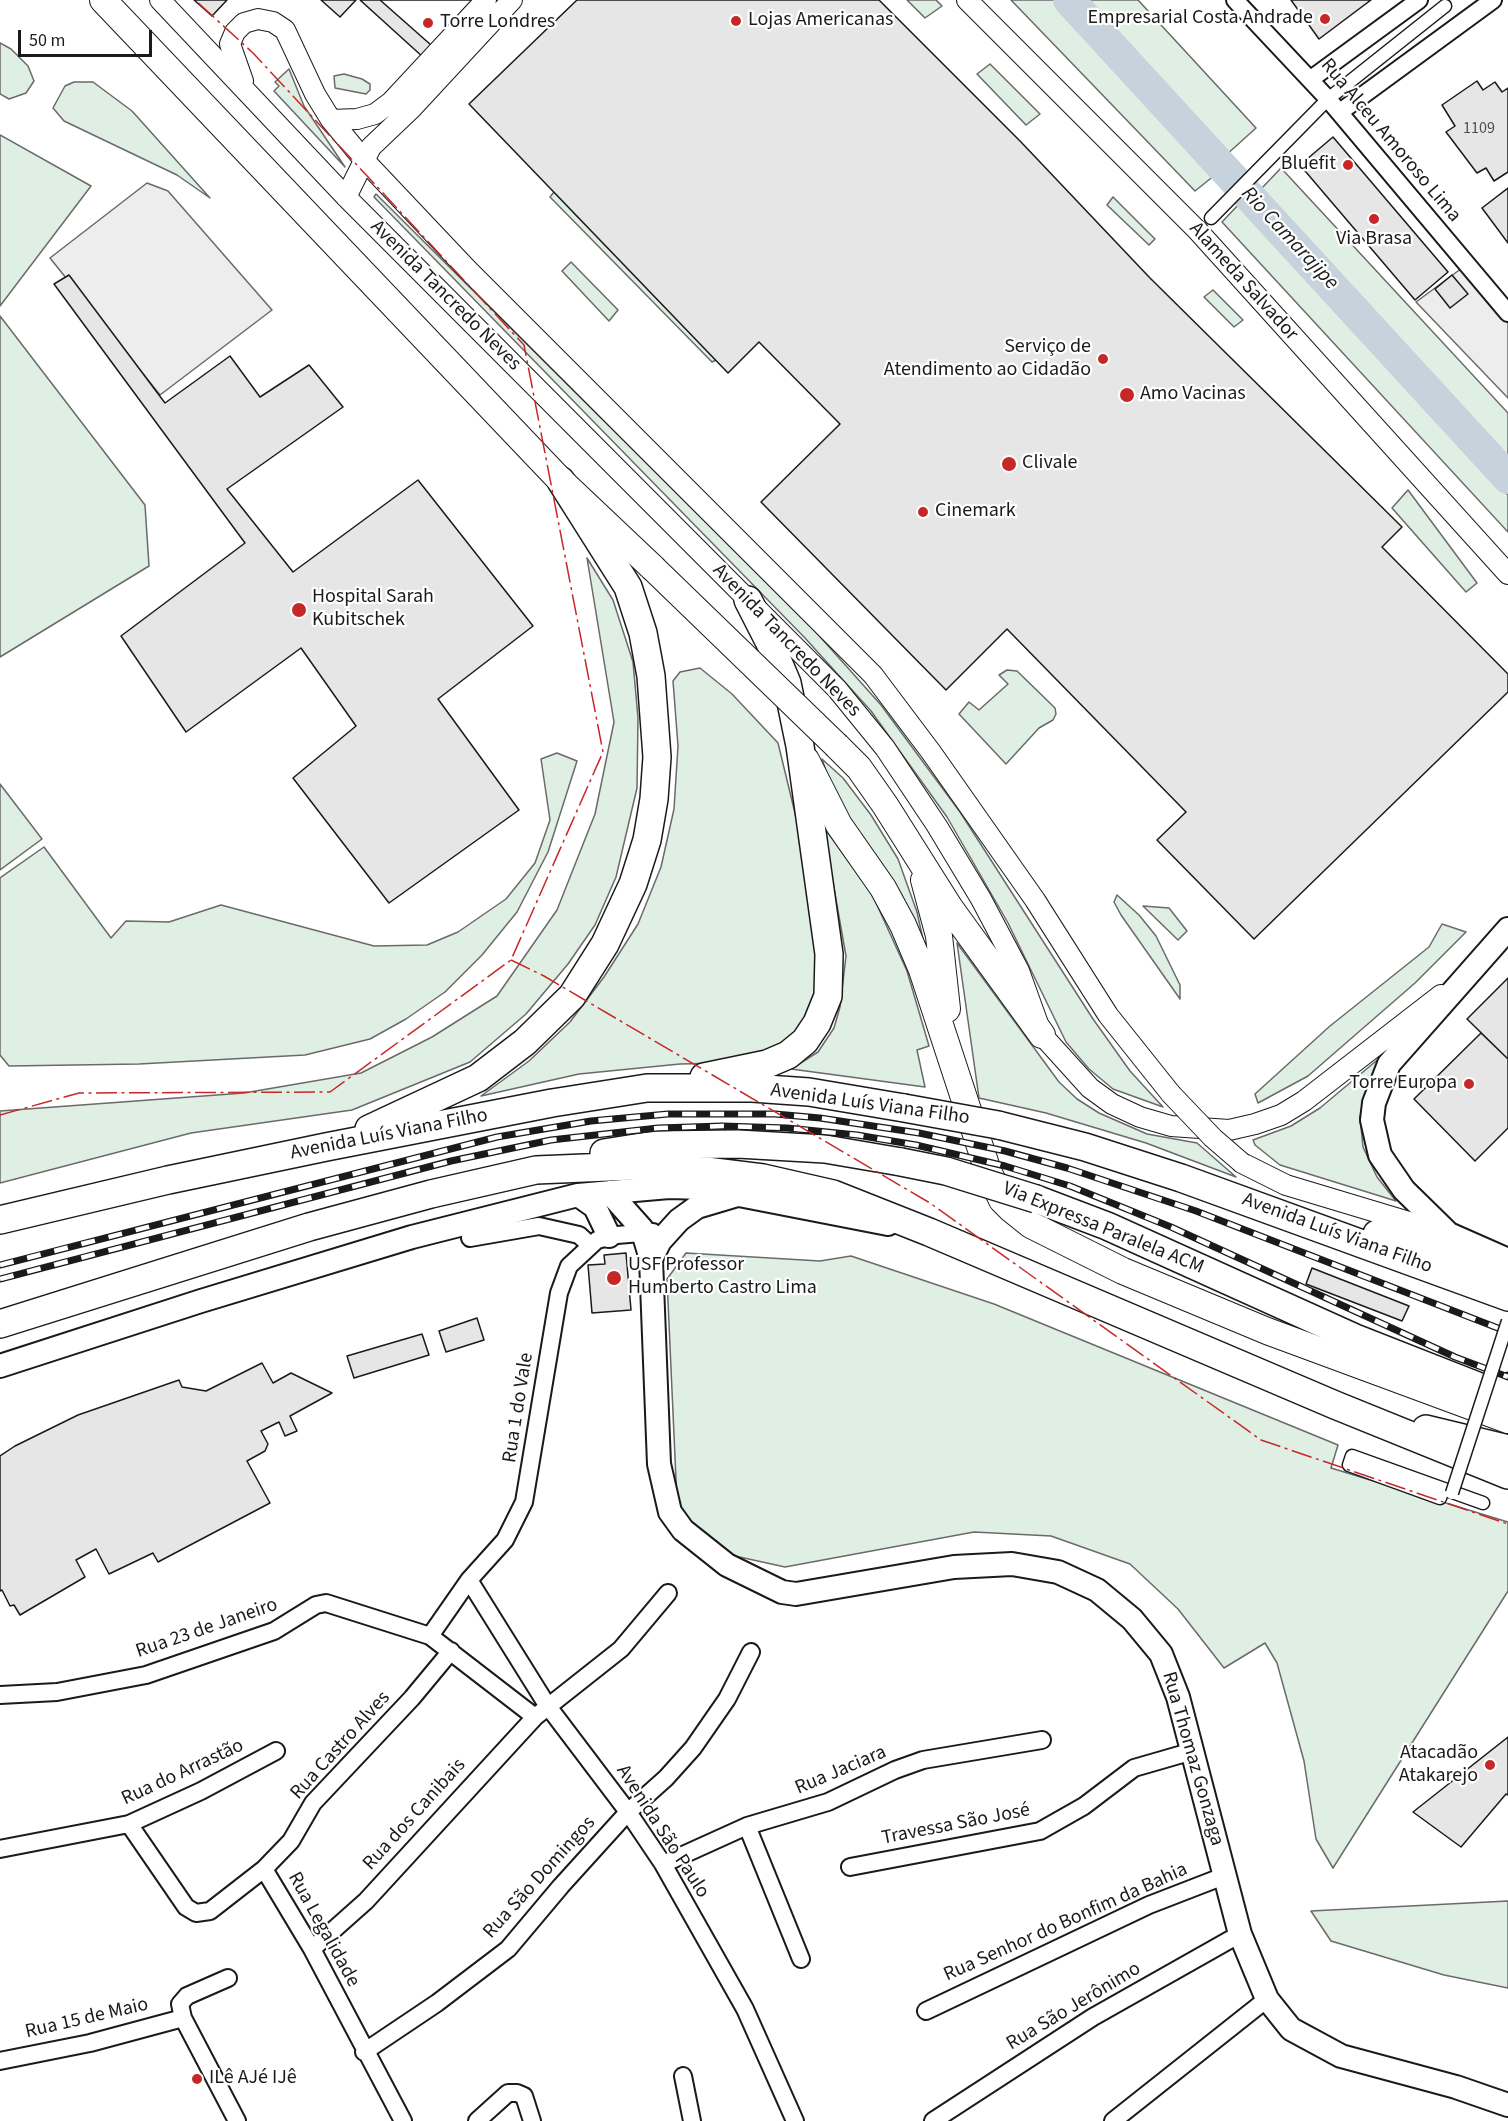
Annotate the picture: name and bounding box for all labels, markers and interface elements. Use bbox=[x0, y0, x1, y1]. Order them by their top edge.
place label: Empresarial Costa Andrade bbox=[1088, 7, 1313, 31]
place label: Lojas Americanas bbox=[748, 9, 893, 33]
place label: Torre Londres bbox=[440, 11, 555, 35]
marker: Empresarial Costa Andrade bbox=[1318, 12, 1332, 26]
marker: Lojas Americanas bbox=[729, 14, 743, 28]
marker: Torre Londres bbox=[421, 16, 435, 30]
scale bar bbox=[21, 18, 154, 56]
text: 50 m bbox=[29, 28, 65, 53]
street label: Rua Alceu Amoroso Lima bbox=[1315, 54, 1465, 228]
house number: 1109 bbox=[1463, 119, 1495, 139]
place label: Bluefit bbox=[1281, 153, 1336, 177]
marker: Bluefit bbox=[1341, 158, 1355, 172]
water label: Rio Camarajipe bbox=[1235, 182, 1343, 296]
marker: Via Brasa bbox=[1367, 212, 1381, 226]
street label: Avenida Tancredo Neves bbox=[365, 216, 525, 376]
street label: Alameda Salvador bbox=[1183, 218, 1303, 346]
place label: Via Brasa bbox=[1336, 228, 1412, 252]
place label: Serviço de Atendimento ao Cidadão bbox=[884, 336, 1091, 383]
marker: Serviço de Atendimento ao Cidadão bbox=[1096, 352, 1110, 366]
place label: Amo Vacinas bbox=[1140, 383, 1246, 407]
marker: Amo Vacinas bbox=[1118, 386, 1136, 404]
place label: Clivale bbox=[1022, 452, 1077, 476]
marker: Clivale bbox=[1000, 455, 1018, 473]
place label: Cinemark bbox=[935, 500, 1016, 524]
marker: Cinemark bbox=[916, 505, 930, 519]
street label: Avenida Tancredo Neves bbox=[707, 559, 865, 723]
place label: Hospital Sarah Kubitschek bbox=[312, 586, 434, 633]
marker: Hospital Sarah Kubitschek bbox=[290, 601, 308, 619]
place label: Torre Europa bbox=[1349, 1072, 1457, 1096]
marker: Torre Europa bbox=[1462, 1077, 1476, 1091]
street label: Avenida Luís Viana Filho bbox=[769, 1079, 971, 1131]
street label: Avenida Luís Viana Filho bbox=[288, 1104, 490, 1166]
street label: Via Expressa Paralela ACM bbox=[999, 1178, 1207, 1280]
street label: Avenida Luís Viana Filho bbox=[1239, 1188, 1435, 1280]
place label: USF Professor Humberto Castro Lima bbox=[628, 1254, 817, 1301]
marker: USF Professor Humberto Castro Lima bbox=[605, 1269, 623, 1287]
street label: Rua 1 do Vale bbox=[498, 1351, 540, 1465]
street label: Rua 23 de Janeiro bbox=[133, 1594, 281, 1664]
street label: Rua Thomaz Gonzaga bbox=[1156, 1669, 1228, 1849]
street label: Rua Castro Alves bbox=[286, 1687, 396, 1805]
street label: Rua do Arrastão bbox=[118, 1734, 248, 1812]
street label: Rua Jaciara bbox=[792, 1741, 890, 1801]
place label: Atacadão Atakarejo bbox=[1399, 1742, 1478, 1789]
street label: Rua dos Canibais bbox=[359, 1754, 471, 1876]
marker: Atacadão Atakarejo bbox=[1483, 1758, 1497, 1772]
street label: Avenida São Paulo bbox=[610, 1761, 714, 1903]
street label: Travessa São José bbox=[880, 1799, 1032, 1851]
street label: Rua São Domingos bbox=[479, 1812, 601, 1944]
street label: Rua Senhor do Bonfim da Bahia bbox=[940, 1858, 1192, 1988]
street label: Rua Legalidade bbox=[282, 1868, 364, 1992]
street label: Rua São Jerônimo bbox=[1003, 1957, 1145, 2057]
street label: Rua 15 de Maio bbox=[23, 1993, 151, 2045]
place label: ILê AJé IJê bbox=[209, 2067, 297, 2091]
marker: ILê AJé IJê bbox=[190, 2072, 204, 2086]

